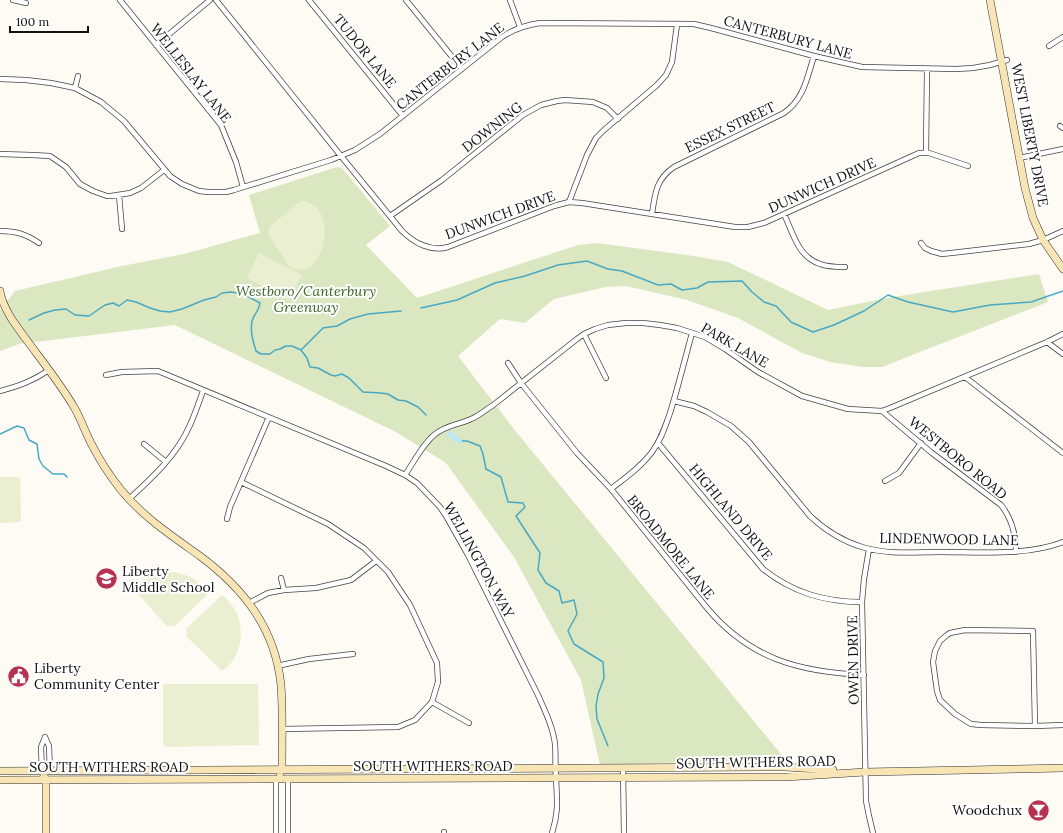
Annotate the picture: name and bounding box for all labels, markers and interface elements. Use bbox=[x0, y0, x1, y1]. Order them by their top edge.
scale bar bbox=[10, 8, 88, 34]
street label: TUDOR LANE bbox=[330, 10, 400, 92]
street label: CANTERBURY LANE bbox=[722, 11, 855, 63]
text: 100 m bbox=[16, 14, 49, 29]
street label: CANTERBURY LANE bbox=[392, 18, 508, 114]
street label: WELLESLAY LANE bbox=[147, 20, 236, 126]
street label: WEST LIBERTY DRIVE bbox=[1007, 62, 1053, 208]
street label: ESSEX STREET bbox=[682, 97, 778, 157]
street label: DOWNING bbox=[458, 98, 526, 156]
street label: DUNWICH DRIVE bbox=[765, 153, 879, 217]
street label: DUNWICH DRIVE bbox=[442, 187, 558, 243]
park label: Westboro/Canterbury Greenway bbox=[236, 282, 376, 316]
street label: PARK LANE bbox=[698, 318, 772, 372]
street label: WESTBORO ROAD bbox=[905, 413, 1011, 503]
street label: HIGHLAND DRIVE bbox=[685, 460, 777, 564]
street label: BROADMORE LANE bbox=[623, 491, 719, 603]
street label: WELLINGTON WAY bbox=[440, 499, 519, 622]
street label: LINDENWOOD LANE bbox=[879, 529, 1019, 549]
place label: Liberty Middle School bbox=[122, 562, 215, 596]
school or university icon: Liberty Middle School bbox=[94, 566, 120, 592]
street label: OWEN DRIVE bbox=[843, 615, 863, 705]
place label: Liberty Community Center bbox=[34, 659, 159, 693]
public building icon: Liberty Community Center bbox=[6, 663, 32, 689]
street label: SOUTH WITHERS ROAD bbox=[676, 752, 836, 772]
street label: SOUTH WITHERS ROAD bbox=[353, 757, 513, 775]
street label: SOUTH WITHERS ROAD bbox=[29, 758, 189, 776]
bar icon: Woodchux bbox=[1025, 797, 1051, 823]
place label: Woodchux bbox=[952, 801, 1023, 819]

